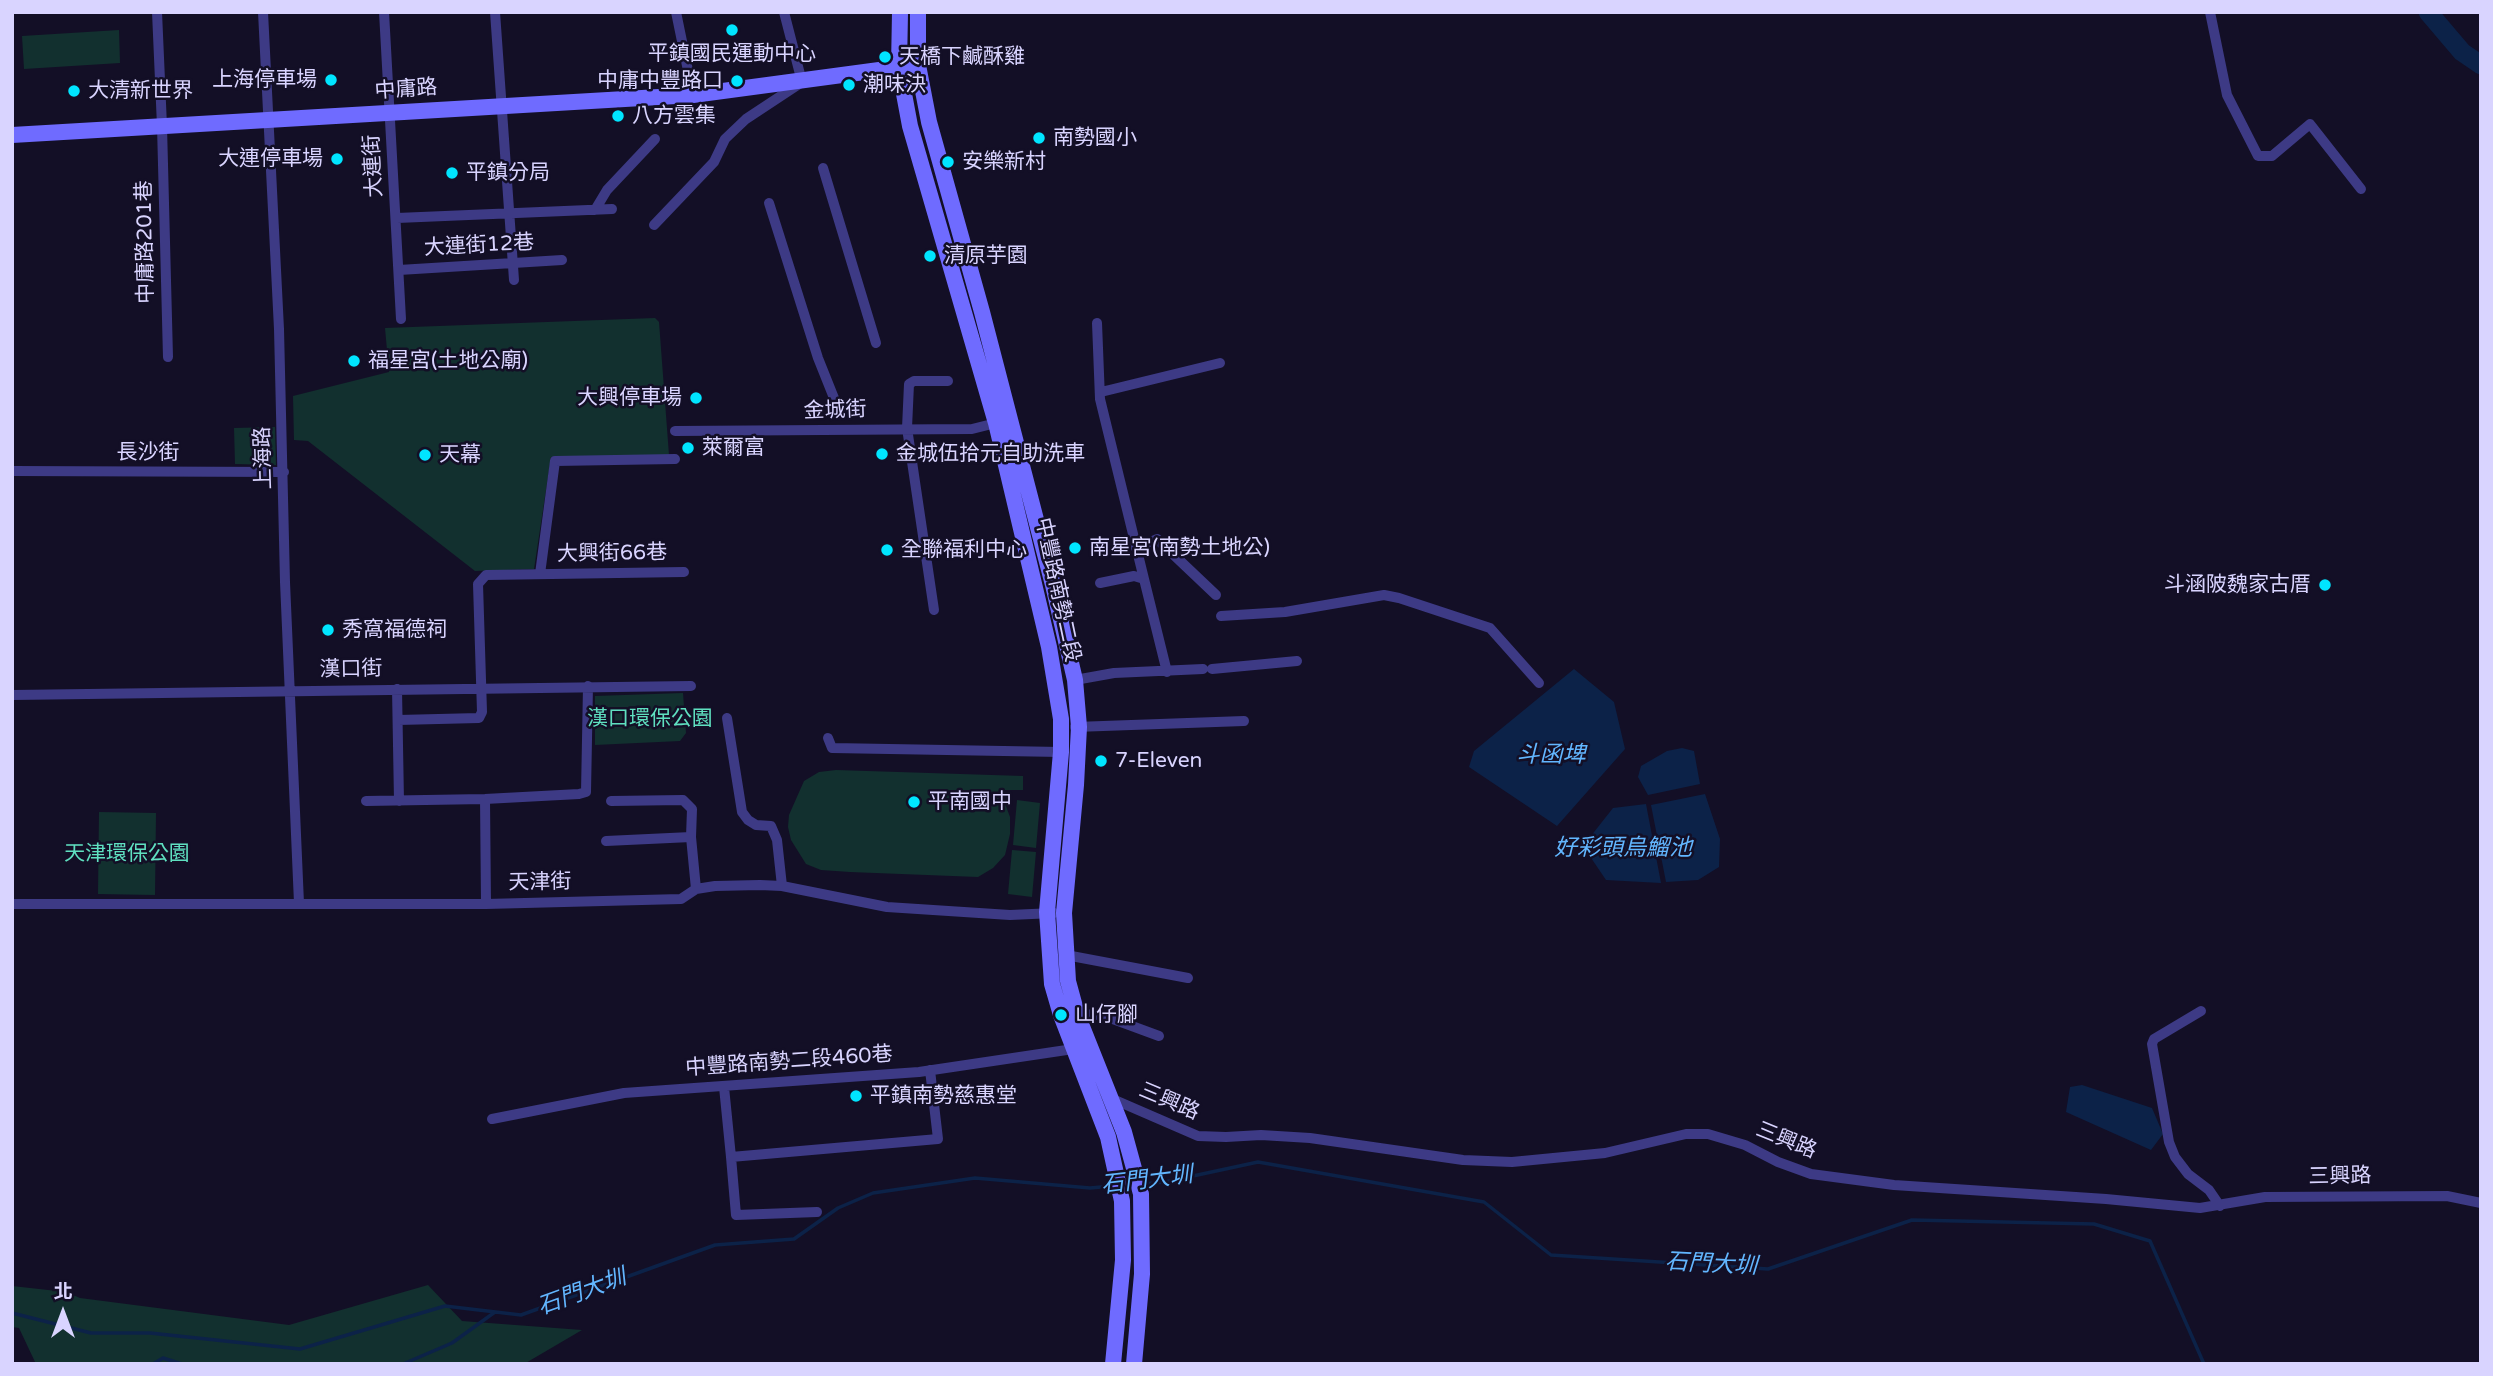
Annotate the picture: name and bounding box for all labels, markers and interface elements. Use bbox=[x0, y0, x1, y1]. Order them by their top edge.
marker: 平鎮國民運動中心 bbox=[724, 22, 740, 38]
place label: 平鎮國民運動中心 bbox=[648, 41, 816, 67]
place label: 天橋下鹹酥雞 bbox=[899, 44, 1025, 70]
marker: 天橋下鹹酥雞 bbox=[877, 49, 893, 65]
place label: 上海停車場 bbox=[212, 67, 317, 93]
place label: 中庸中豐路口 bbox=[597, 68, 723, 94]
marker: 上海停車場 bbox=[323, 72, 339, 88]
place label: 潮味決 bbox=[863, 72, 926, 98]
marker: 中庸中豐路口 bbox=[729, 73, 745, 89]
street label: 中庸路 bbox=[374, 75, 438, 105]
marker: 潮味決 bbox=[841, 77, 857, 93]
place label: 大清新世界 bbox=[88, 78, 193, 104]
marker: 大清新世界 bbox=[66, 83, 82, 99]
place label: 八方雲集 bbox=[632, 103, 716, 129]
marker: 八方雲集 bbox=[610, 108, 626, 124]
place label: 南勢國小 bbox=[1053, 125, 1137, 151]
marker: 南勢國小 bbox=[1031, 130, 1047, 146]
street label: 大連街 bbox=[360, 134, 388, 198]
place label: 大連停車場 bbox=[218, 146, 323, 172]
place label: 安樂新村 bbox=[962, 149, 1046, 175]
marker: 大連停車場 bbox=[329, 151, 345, 167]
marker: 安樂新村 bbox=[940, 154, 956, 170]
place label: 平鎮分局 bbox=[466, 160, 550, 186]
marker: 平鎮分局 bbox=[444, 165, 460, 181]
street label: 中庸路201巷 bbox=[132, 180, 160, 304]
street label: 大連街12巷 bbox=[423, 231, 535, 261]
place label: 清原芋園 bbox=[944, 243, 1028, 269]
marker: 清原芋園 bbox=[922, 248, 938, 264]
place label: 福星宮(土地公廟) bbox=[368, 348, 528, 374]
marker: 福星宮(土地公廟) bbox=[346, 353, 362, 369]
place label: 大興停車場 bbox=[577, 385, 682, 411]
marker: 大興停車場 bbox=[688, 390, 704, 406]
street label: 金城街 bbox=[803, 397, 867, 425]
street label: 上海路 bbox=[250, 426, 278, 490]
place label: 萊爾富 bbox=[702, 435, 765, 461]
street label: 長沙街 bbox=[117, 440, 179, 466]
marker: 萊爾富 bbox=[680, 440, 696, 456]
place label: 金城伍拾元自助洗車 bbox=[896, 441, 1085, 467]
place label: 天幕 bbox=[439, 442, 481, 468]
marker: 金城伍拾元自助洗車 bbox=[874, 446, 890, 462]
marker: 天幕 bbox=[417, 447, 433, 463]
street label: 中豐路南勢二段 bbox=[1029, 515, 1085, 665]
place label: 南星宮(南勢土地公) bbox=[1089, 535, 1270, 561]
place label: 全聯福利中心 bbox=[901, 537, 1027, 563]
street label: 大興街66巷 bbox=[557, 540, 667, 568]
marker: 南星宮(南勢土地公) bbox=[1067, 540, 1083, 556]
marker: 全聯福利中心 bbox=[879, 542, 895, 558]
place label: 斗涵陂魏家古厝 bbox=[2164, 572, 2311, 598]
marker: 斗涵陂魏家古厝 bbox=[2317, 577, 2333, 593]
place label: 秀窩福德祠 bbox=[342, 617, 447, 643]
marker: 秀窩福德祠 bbox=[320, 622, 336, 638]
street label: 漢口街 bbox=[319, 657, 383, 683]
park label: 漢口環保公園 bbox=[587, 706, 713, 732]
water label: 斗函埤 bbox=[1517, 742, 1585, 770]
place label: 7-Eleven bbox=[1115, 748, 1202, 774]
marker: 7-Eleven bbox=[1093, 753, 1109, 769]
place label: 平南國中 bbox=[928, 789, 1012, 815]
marker: 平南國中 bbox=[906, 794, 922, 810]
water label: 好彩頭烏鰡池 bbox=[1554, 835, 1692, 863]
park label: 天津環保公園 bbox=[64, 841, 190, 867]
street label: 天津街 bbox=[508, 870, 572, 896]
place label: 山仔腳 bbox=[1075, 1002, 1138, 1028]
marker: 山仔腳 bbox=[1053, 1007, 1069, 1023]
street label: 中豐路南勢二段460巷 bbox=[685, 1042, 893, 1082]
street label: 三興路 bbox=[1135, 1078, 1203, 1126]
place label: 平鎮南勢慈惠堂 bbox=[870, 1083, 1017, 1109]
marker: 平鎮南勢慈惠堂 bbox=[848, 1088, 864, 1104]
street label: 三興路 bbox=[1752, 1118, 1820, 1164]
water label: 石門大圳 bbox=[1100, 1162, 1194, 1200]
street label: 三興路 bbox=[2308, 1164, 2372, 1190]
water label: 石門大圳 bbox=[1664, 1249, 1758, 1281]
water label: 石門大圳 bbox=[534, 1264, 630, 1322]
north arrow bbox=[28, 1278, 98, 1348]
text: 北 bbox=[53, 1281, 73, 1303]

